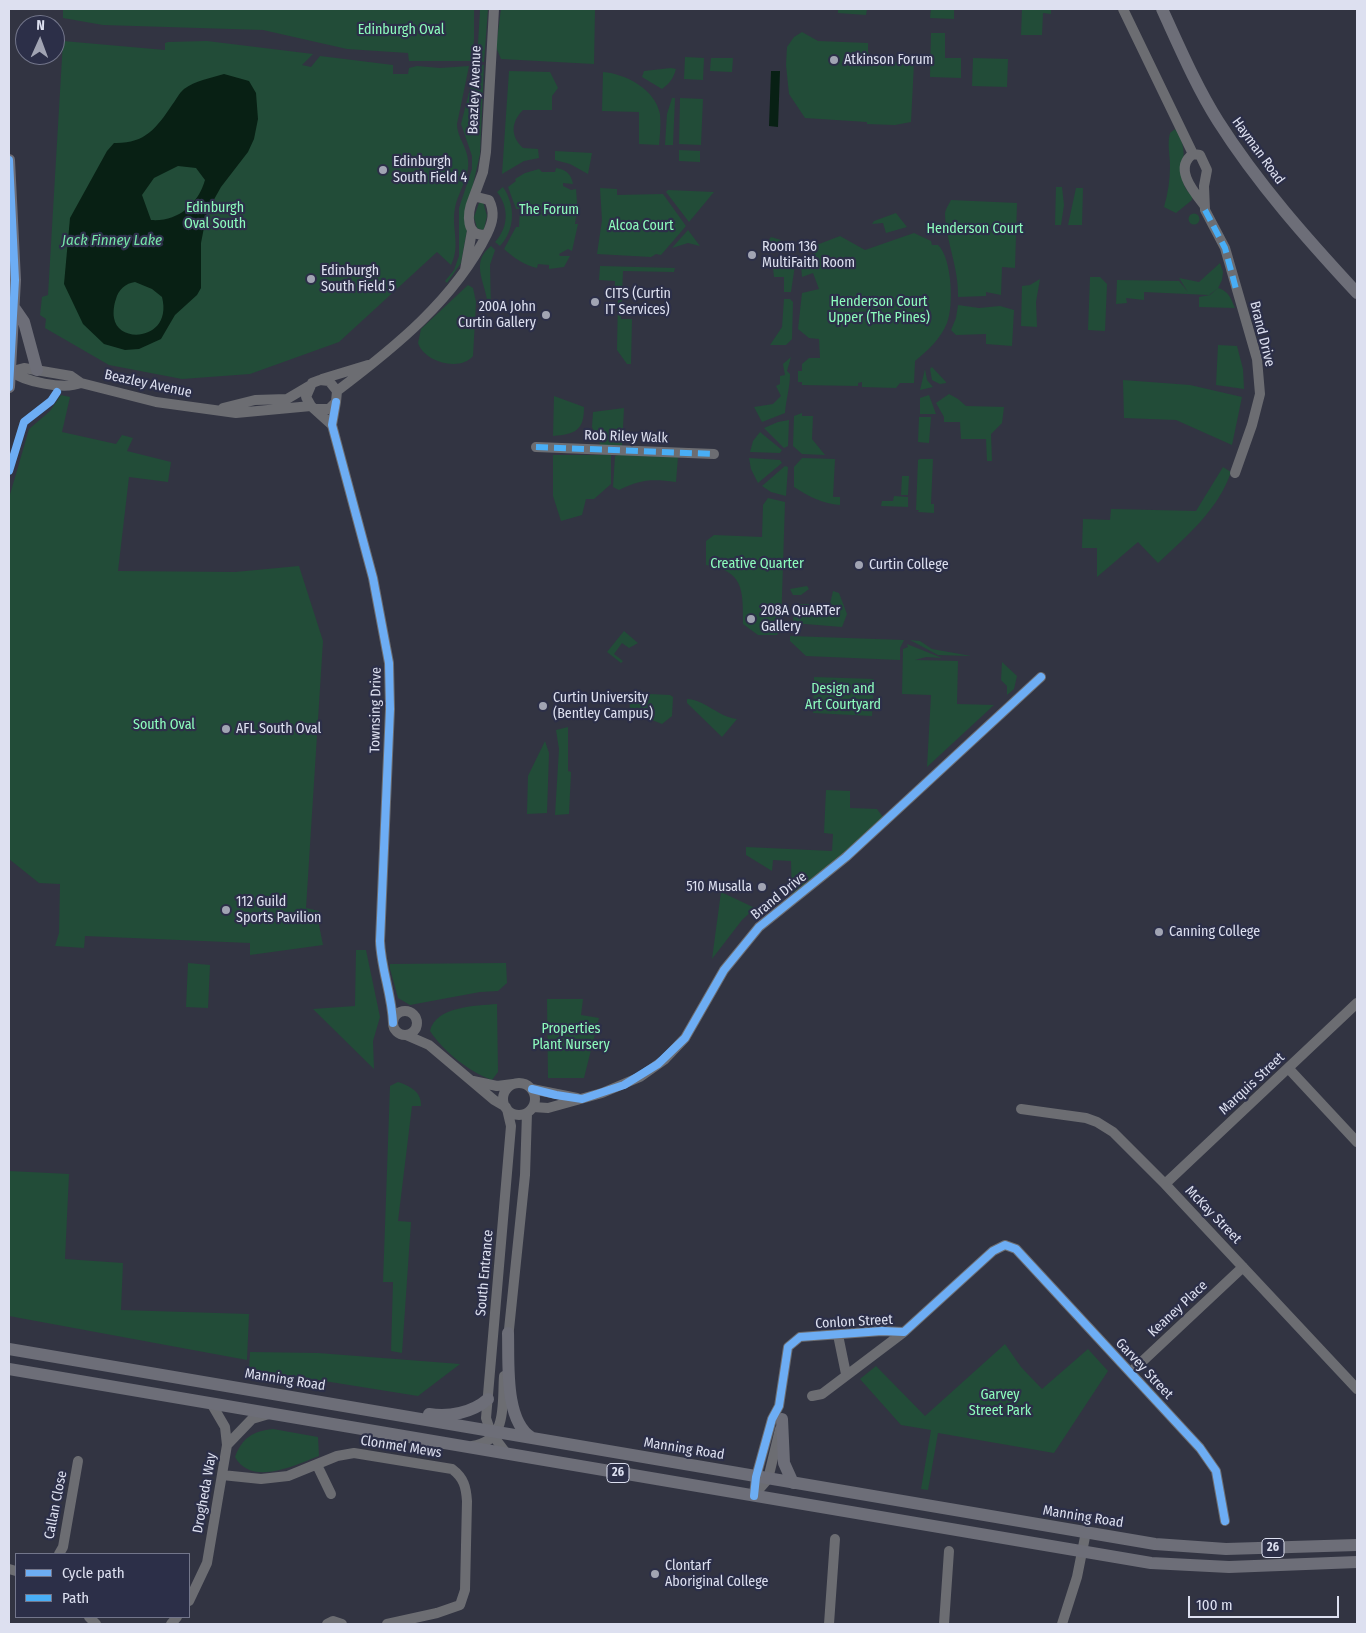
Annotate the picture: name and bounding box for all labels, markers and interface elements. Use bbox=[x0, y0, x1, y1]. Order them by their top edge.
north arrow bbox=[15, 15, 65, 65]
text: N bbox=[36, 17, 45, 34]
park label: Edinburgh Oval bbox=[358, 22, 444, 38]
street label: Beazley Avenue bbox=[465, 45, 485, 135]
place label: Atkinson Forum bbox=[844, 52, 933, 68]
marker: Atkinson Forum bbox=[828, 54, 840, 66]
street label: Hayman Road bbox=[1228, 114, 1288, 188]
place label: Edinburgh South Field 4 bbox=[393, 154, 467, 186]
marker: Edinburgh South Field 4 bbox=[377, 164, 389, 176]
park label: Edinburgh Oval South bbox=[184, 200, 246, 232]
park label: The Forum bbox=[519, 202, 579, 218]
park label: Alcoa Court bbox=[608, 218, 674, 234]
park label: Henderson Court bbox=[927, 221, 1023, 237]
water label: Jack Finney Lake bbox=[62, 232, 162, 250]
place label: Room 136 MultiFaith Room bbox=[762, 239, 855, 272]
marker: Room 136 MultiFaith Room bbox=[746, 249, 758, 261]
place label: Edinburgh South Field 5 bbox=[321, 263, 395, 296]
marker: Edinburgh South Field 5 bbox=[305, 273, 317, 285]
place label: CITS (Curtin IT Services) bbox=[605, 286, 671, 318]
park label: Henderson Court Upper (The Pines) bbox=[828, 294, 930, 326]
marker: CITS (Curtin IT Services) bbox=[589, 296, 601, 308]
place label: 200A John Curtin Gallery bbox=[458, 299, 536, 332]
street label: Brand Drive bbox=[1246, 300, 1278, 368]
marker: 200A John Curtin Gallery bbox=[540, 309, 552, 321]
street label: Beazley Avenue bbox=[103, 367, 193, 401]
street label: Rob Riley Walk bbox=[584, 427, 668, 447]
park label: Creative Quarter bbox=[710, 556, 804, 572]
place label: Curtin College bbox=[869, 557, 949, 573]
marker: Curtin College bbox=[853, 559, 865, 571]
place label: 208A QuARTer Gallery bbox=[761, 603, 840, 636]
marker: 208A QuARTer Gallery bbox=[745, 613, 757, 625]
street label: Townsing Drive bbox=[367, 667, 385, 753]
park label: Design and Art Courtyard bbox=[805, 681, 881, 714]
place label: Curtin University (Bentley Campus) bbox=[553, 690, 653, 722]
marker: Curtin University (Bentley Campus) bbox=[537, 700, 549, 712]
park label: South Oval bbox=[133, 717, 195, 733]
place label: AFL South Oval bbox=[236, 721, 321, 737]
marker: AFL South Oval bbox=[220, 723, 232, 735]
street label: Brand Drive bbox=[748, 868, 810, 924]
place label: 510 Musalla bbox=[686, 879, 752, 895]
marker: 510 Musalla bbox=[756, 881, 768, 893]
place label: 112 Guild Sports Pavilion bbox=[236, 894, 321, 926]
marker: 112 Guild Sports Pavilion bbox=[220, 904, 232, 916]
place label: Canning College bbox=[1169, 924, 1260, 940]
marker: Canning College bbox=[1153, 926, 1165, 938]
park label: Properties Plant Nursery bbox=[532, 1021, 610, 1054]
street label: Marquis Street bbox=[1216, 1049, 1288, 1119]
street label: McKay Street bbox=[1181, 1183, 1245, 1247]
street label: South Entrance bbox=[473, 1229, 497, 1317]
street label: Keaney Place bbox=[1145, 1277, 1211, 1341]
street label: Conlon Street bbox=[815, 1312, 893, 1332]
street label: Garvey Street bbox=[1112, 1335, 1176, 1403]
street label: Manning Road bbox=[244, 1365, 326, 1395]
park label: Garvey Street Park bbox=[969, 1387, 1031, 1420]
street label: Clonmel Mews bbox=[359, 1432, 443, 1462]
street label: Manning Road bbox=[643, 1434, 725, 1464]
street label: Drogheda Way bbox=[190, 1451, 220, 1535]
road number: 26 bbox=[607, 1464, 629, 1482]
street label: Callan Close bbox=[41, 1469, 71, 1541]
street label: Manning Road bbox=[1042, 1502, 1124, 1532]
road number: 26 bbox=[1262, 1539, 1284, 1558]
legend bbox=[15, 1553, 190, 1618]
place label: Clontarf Aboriginal College bbox=[665, 1558, 768, 1590]
text: Cycle path bbox=[62, 1564, 125, 1582]
marker: Clontarf Aboriginal College bbox=[649, 1568, 661, 1580]
scale bar bbox=[1191, 1586, 1342, 1618]
text: Path bbox=[62, 1589, 89, 1607]
text: 100 m bbox=[1196, 1596, 1233, 1614]

